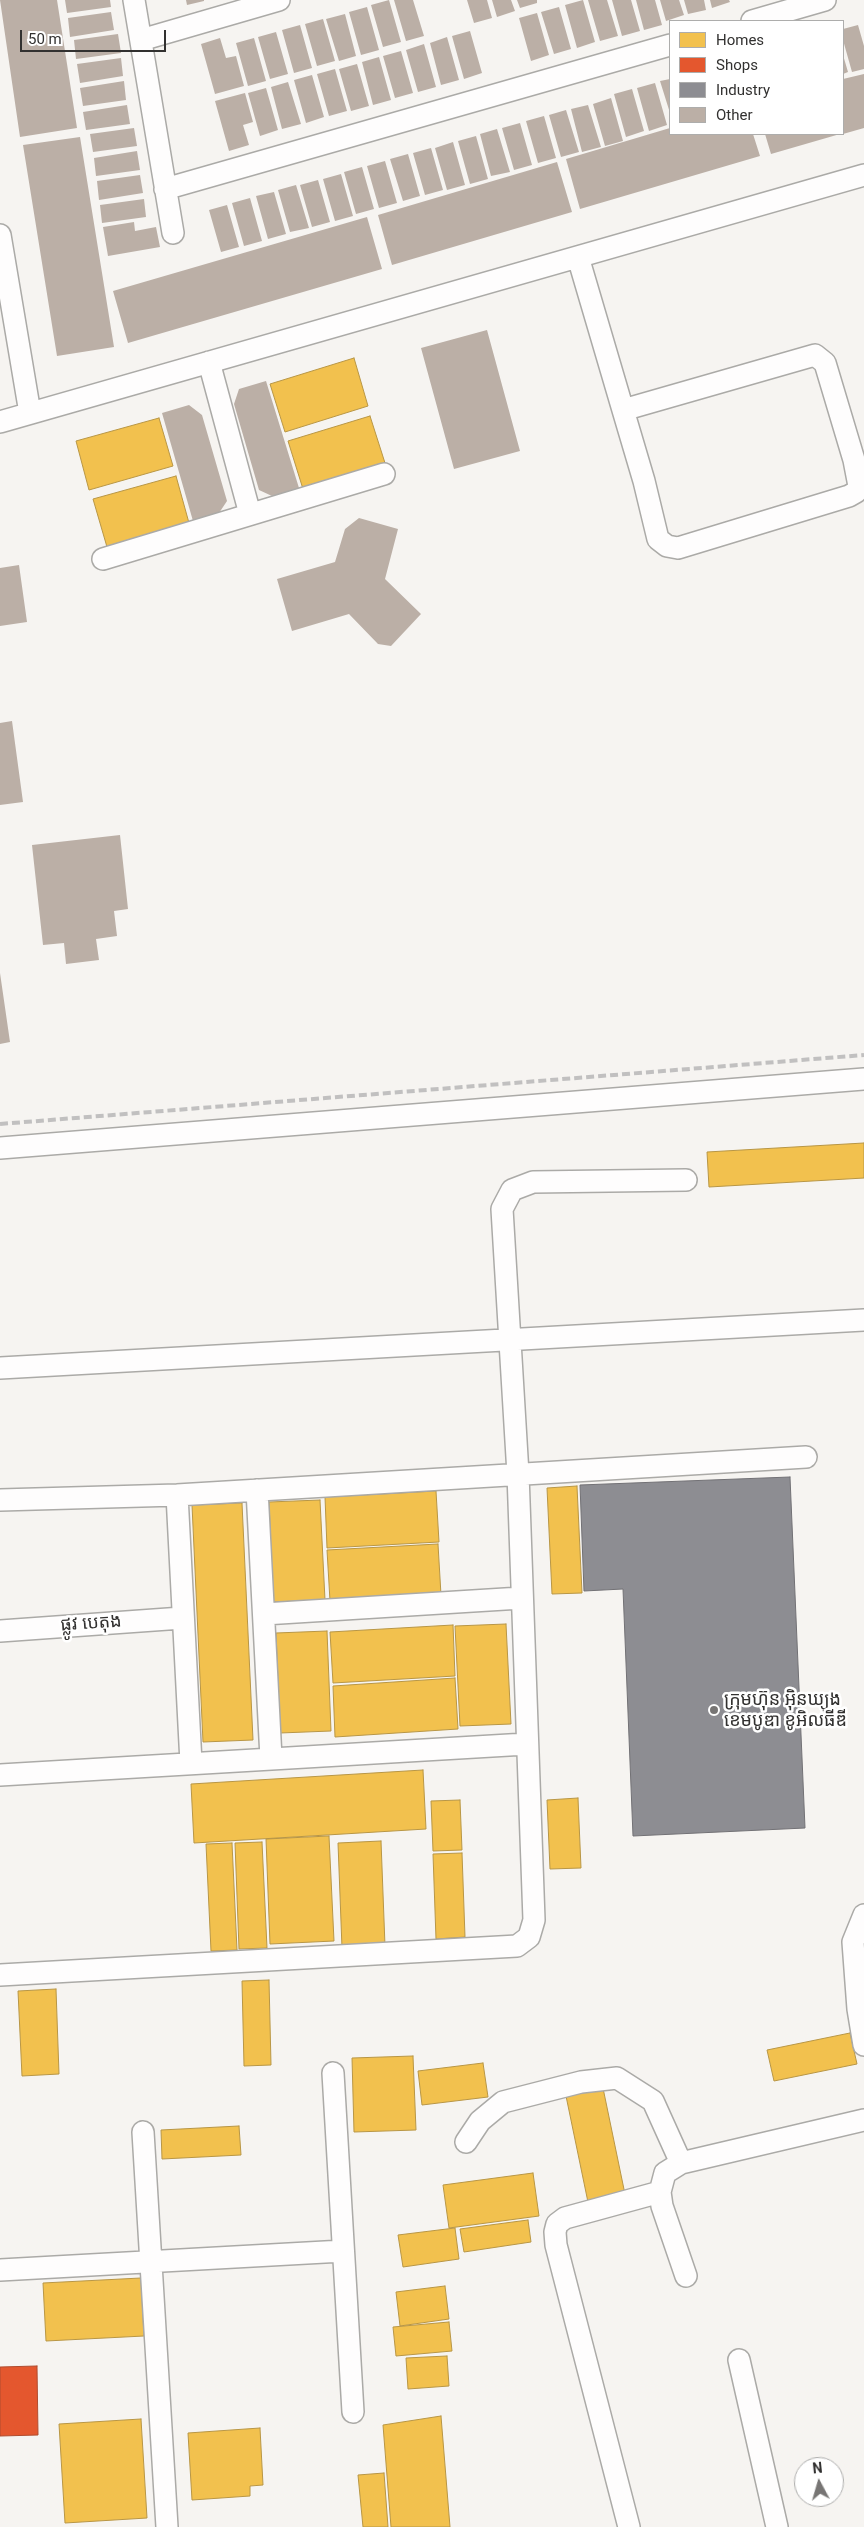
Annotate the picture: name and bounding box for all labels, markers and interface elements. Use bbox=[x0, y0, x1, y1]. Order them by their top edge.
scale bar bbox=[22, 20, 169, 52]
legend bbox=[669, 20, 844, 135]
text: 50 m bbox=[28, 30, 62, 48]
text: Homes bbox=[716, 31, 764, 49]
text: Shops bbox=[716, 56, 758, 74]
text: Industry bbox=[716, 81, 770, 99]
text: Other bbox=[716, 106, 753, 124]
street label: ផ្លូវ បេតុង bbox=[60, 1611, 122, 1637]
place label: ក្រុមហ៊ុន អ៊ិនឃ្យុង ខេមបូឌា ខូអិលធីឌី bbox=[724, 1689, 847, 1732]
marker: ក្រុមហ៊ុន អ៊ិនឃ្យុង ខេមបូឌា ខូអិលធីឌី bbox=[708, 1704, 720, 1716]
north arrow bbox=[794, 2457, 844, 2507]
text: N bbox=[812, 2460, 823, 2477]

